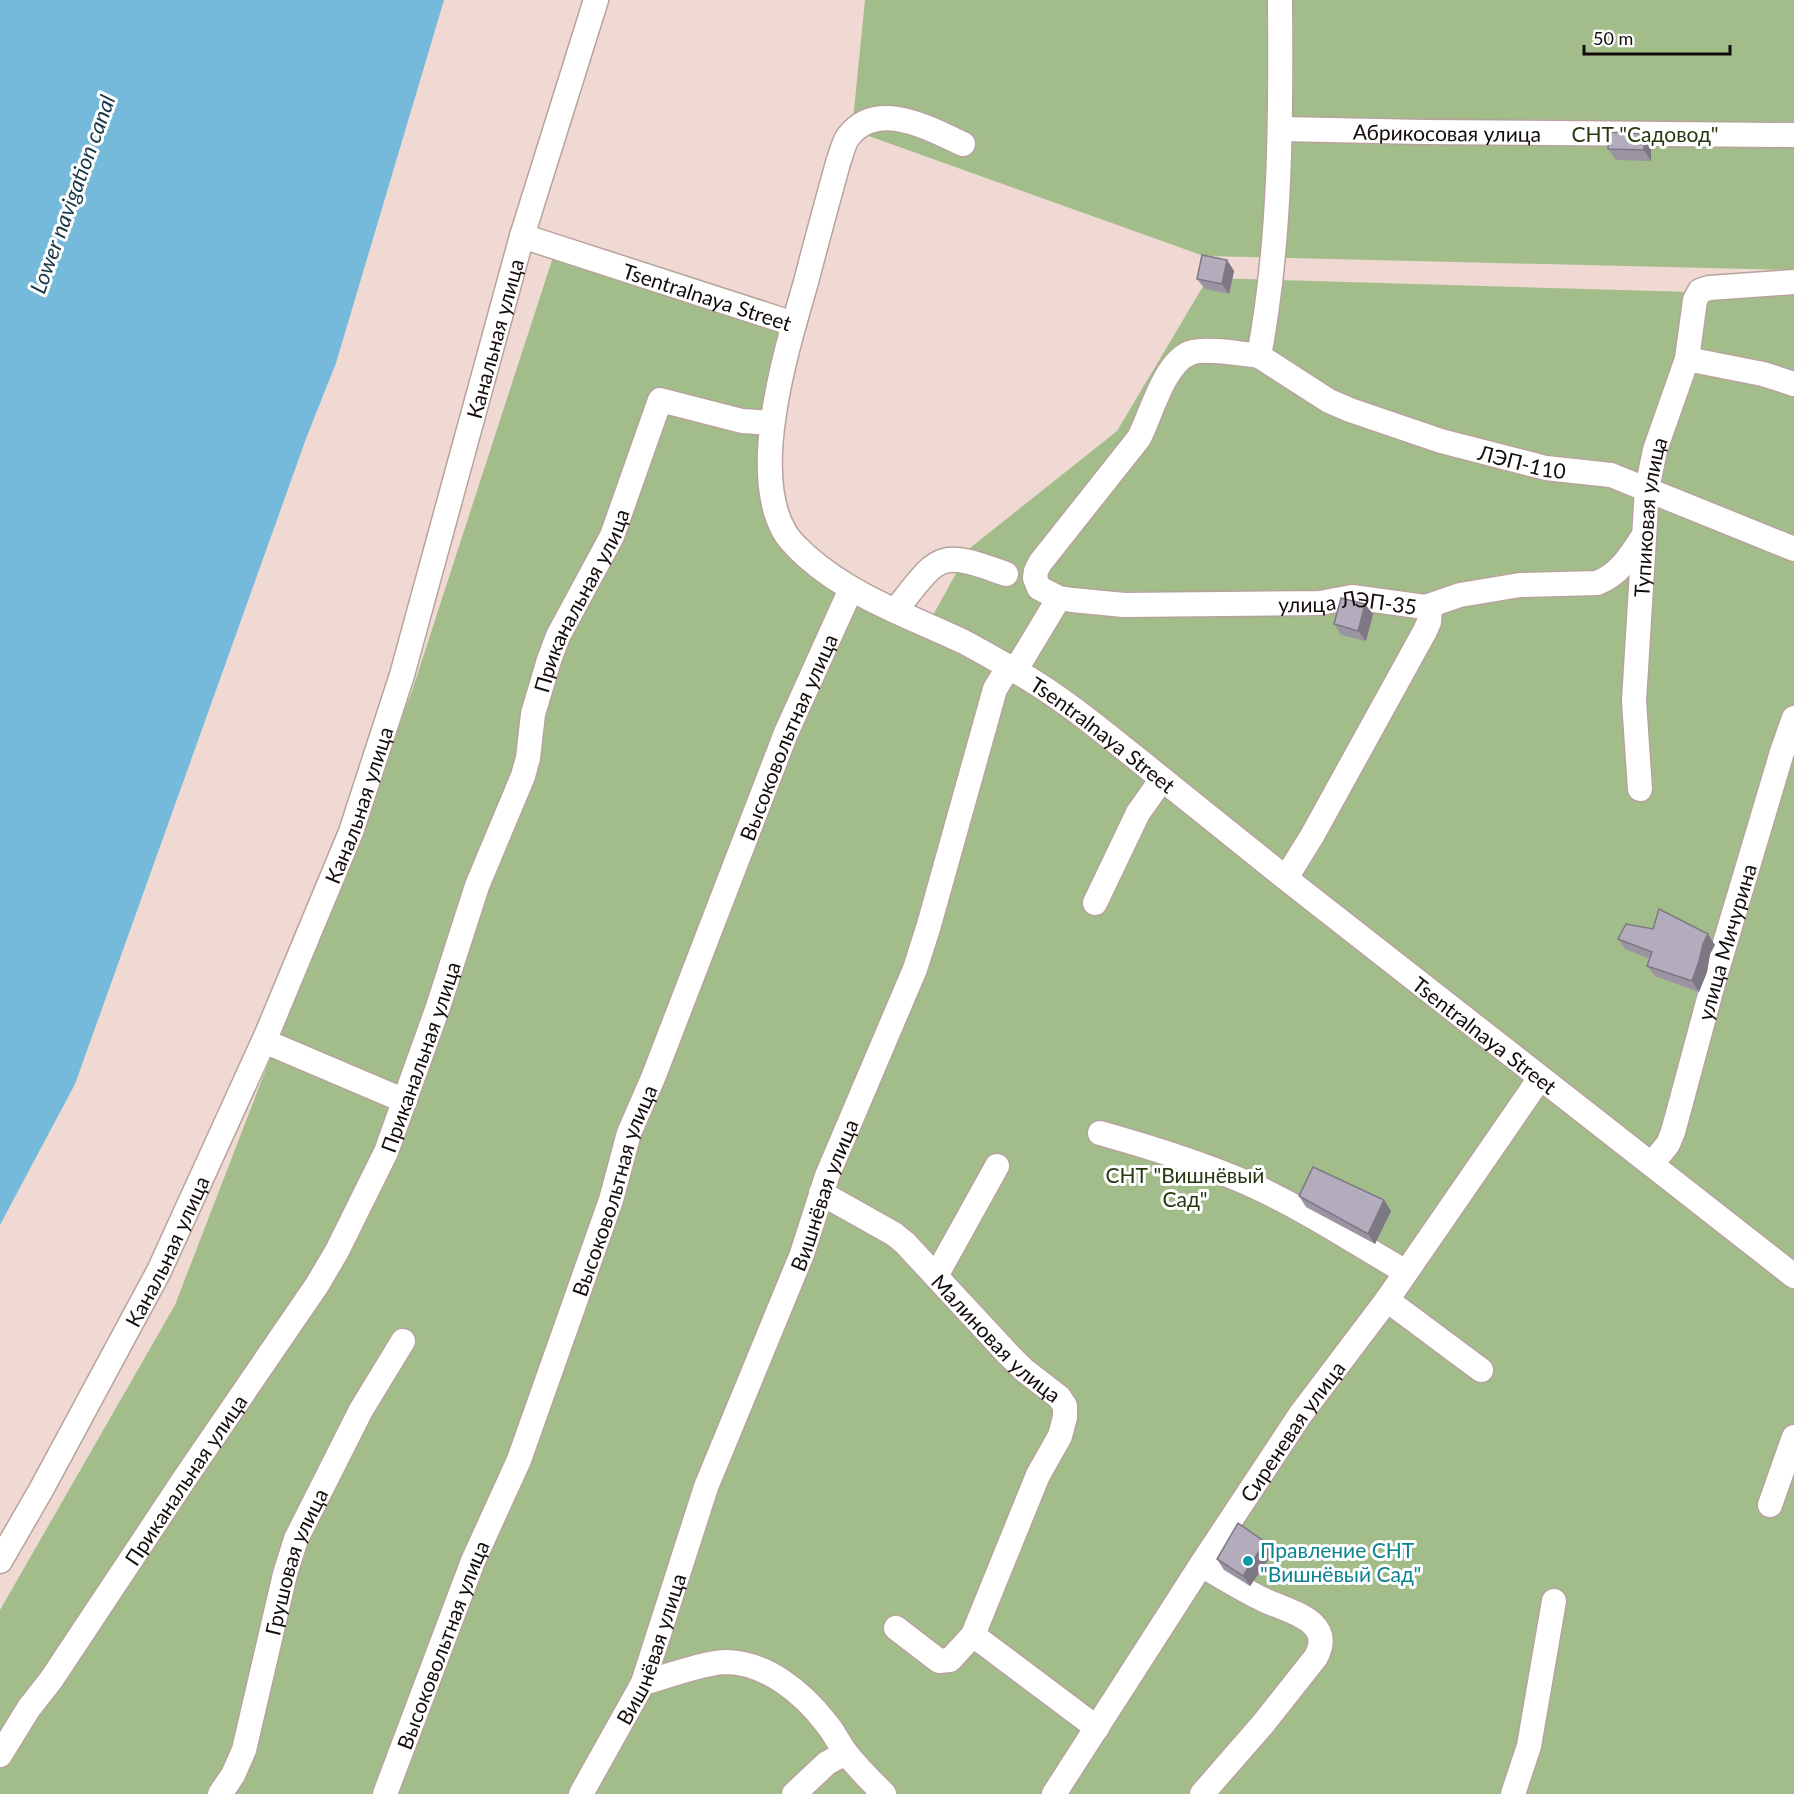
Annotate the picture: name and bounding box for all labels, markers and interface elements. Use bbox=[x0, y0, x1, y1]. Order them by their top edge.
scale bar bbox=[1584, 18, 1730, 56]
text: 50 m bbox=[1593, 27, 1633, 49]
water label: Lower navigation canal bbox=[24, 91, 120, 297]
street label: Абрикосовая улица bbox=[1353, 118, 1541, 145]
park label: СНТ "Садовод" bbox=[1571, 121, 1719, 146]
street label: Канальная улица bbox=[460, 256, 528, 421]
street label: Tsentralnaya Street bbox=[620, 257, 795, 335]
street label: Тупиковая улица bbox=[1628, 433, 1671, 598]
street label: ЛЭП-110 bbox=[1475, 438, 1567, 483]
street label: Приканальная улица bbox=[528, 505, 633, 695]
street label: улица ЛЭП-35 bbox=[1278, 584, 1419, 618]
street label: Высоковольтная улица bbox=[733, 630, 842, 844]
street label: Tsentralnaya Street bbox=[1026, 671, 1181, 798]
street label: Канальная улица bbox=[319, 723, 397, 887]
street label: улица Мичурина bbox=[1691, 861, 1761, 1023]
street label: Приканальная улица bbox=[374, 958, 464, 1155]
street label: Tsentralnaya Street bbox=[1408, 971, 1563, 1099]
street label: Высоковольтная улица bbox=[566, 1081, 661, 1299]
street label: Вишнёвая улица bbox=[784, 1115, 862, 1274]
park label: СНТ "Вишнёвый Сад" bbox=[1106, 1162, 1264, 1211]
street label: Канальная улица bbox=[119, 1172, 213, 1331]
street label: Малиновая улица bbox=[927, 1268, 1066, 1407]
street label: Сиреневая улица bbox=[1234, 1356, 1349, 1506]
street label: Приканальная улица bbox=[118, 1389, 251, 1569]
street label: Грушовая улица bbox=[259, 1484, 332, 1637]
street label: Высоковольтная улица bbox=[391, 1536, 493, 1752]
place label: Правление СНТ "Вишнёвый Сад" bbox=[1260, 1537, 1421, 1586]
marker: Правление СНТ "Вишнёвый Сад" bbox=[1241, 1554, 1255, 1568]
street label: Вишнёвая улица bbox=[610, 1570, 690, 1728]

